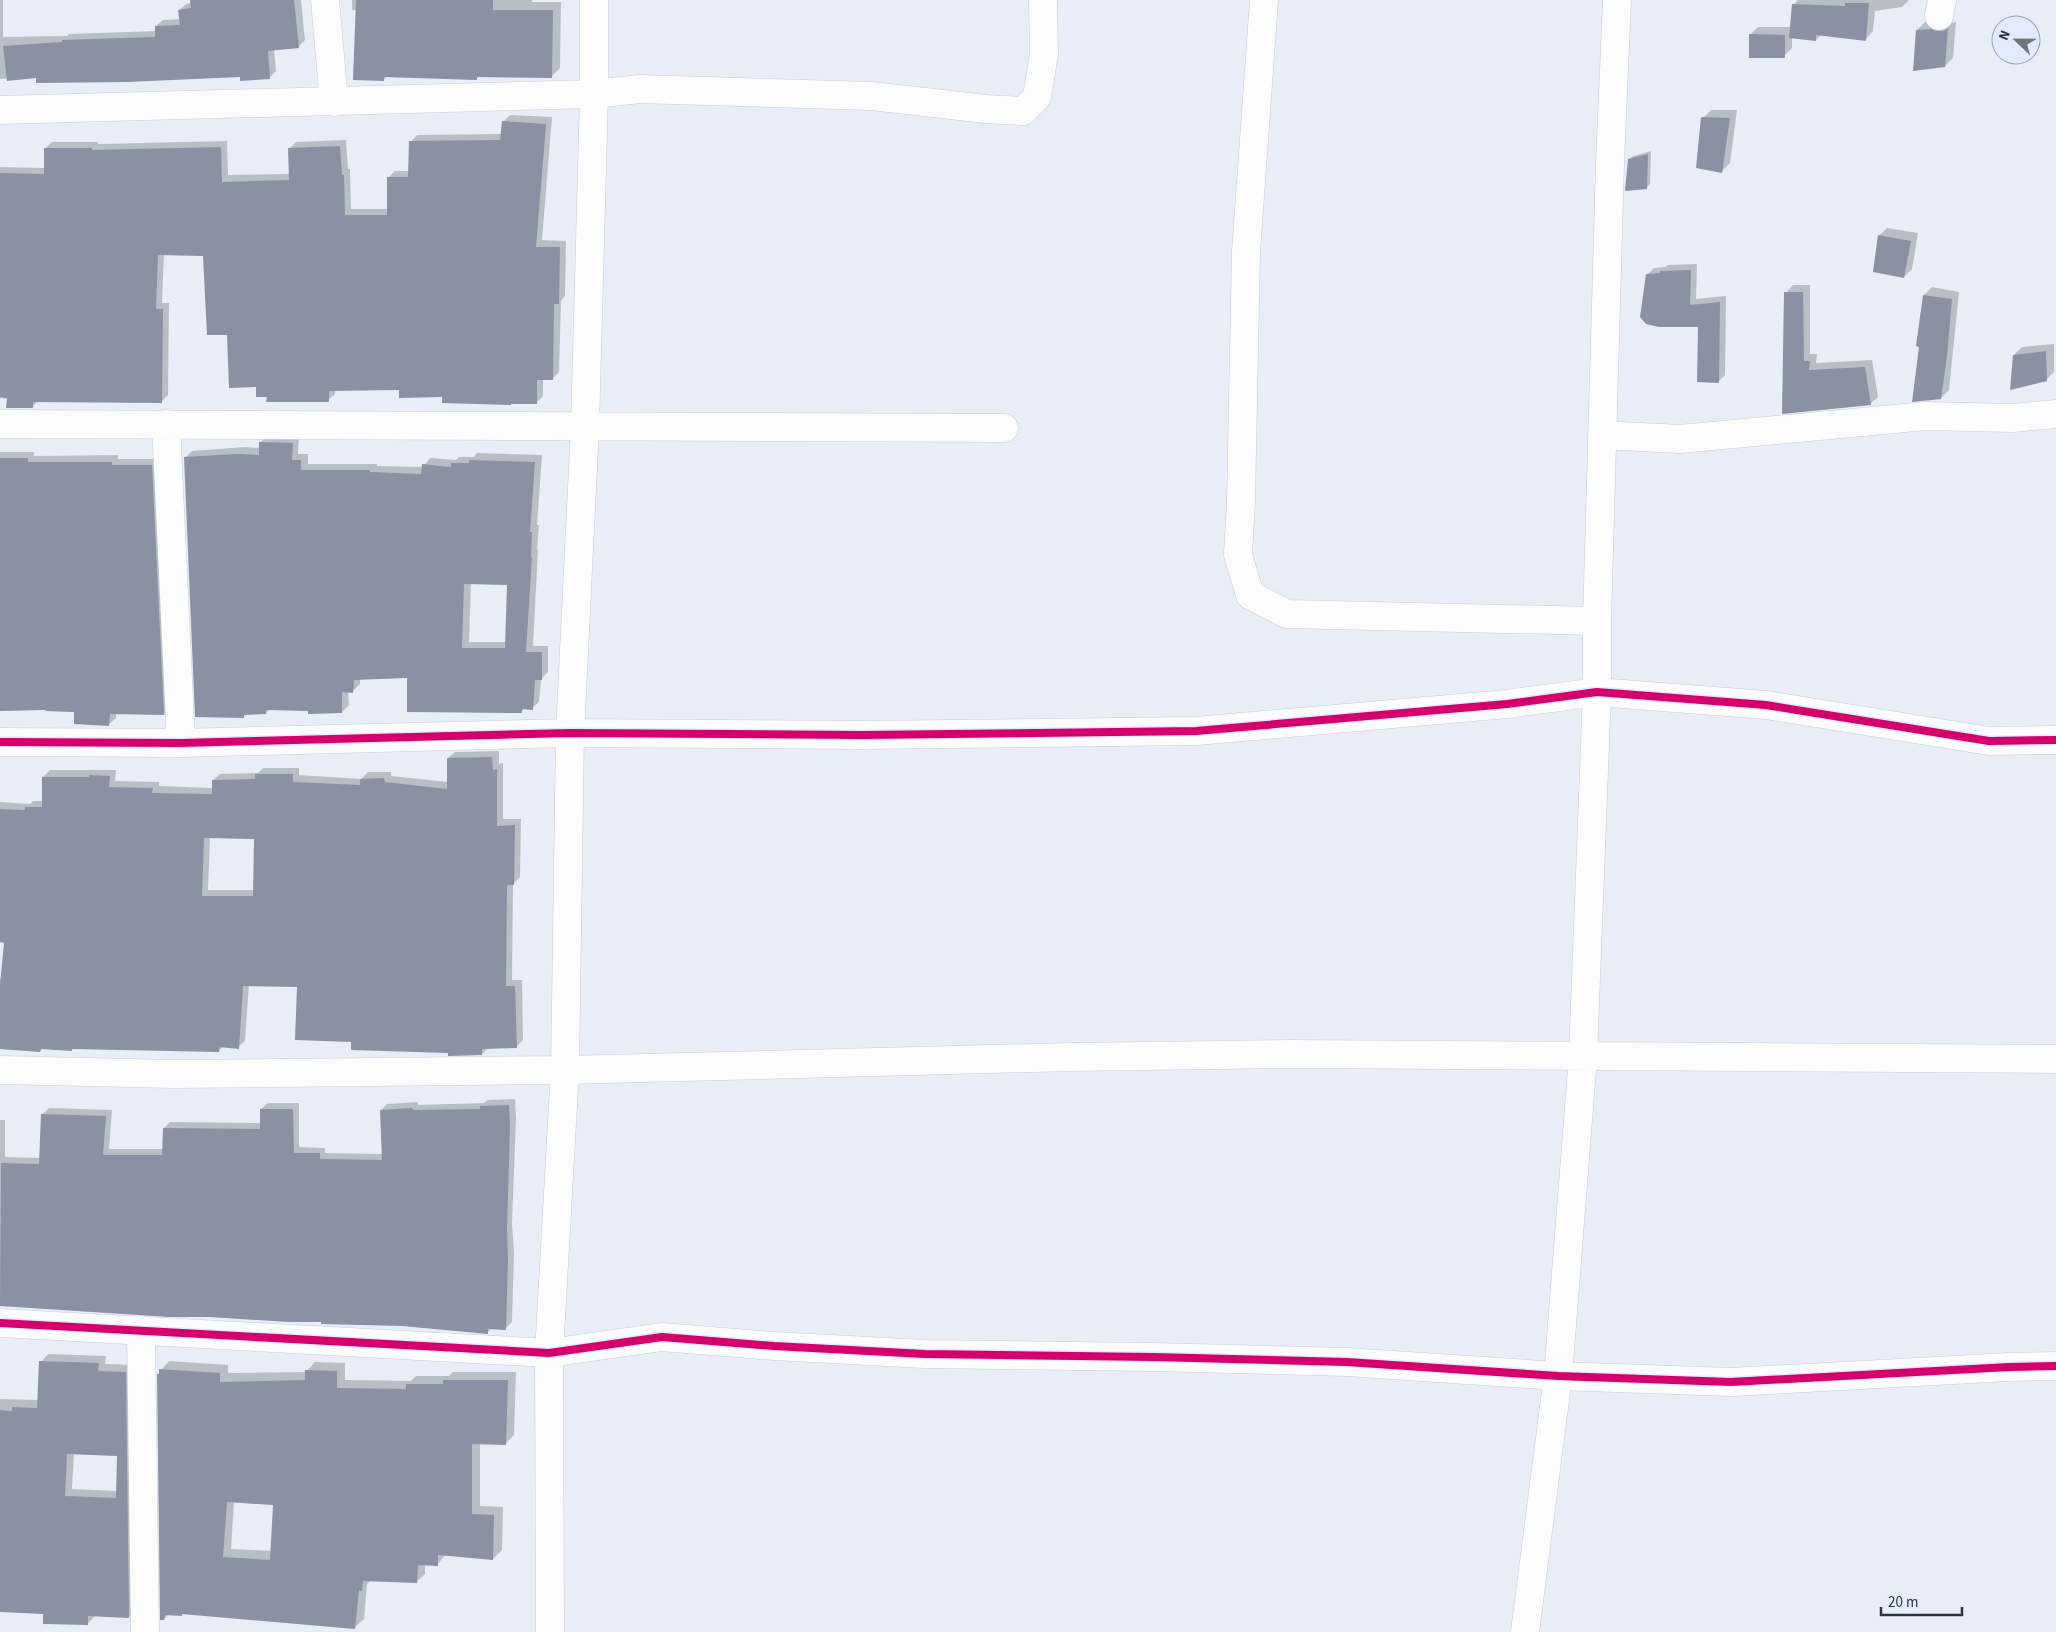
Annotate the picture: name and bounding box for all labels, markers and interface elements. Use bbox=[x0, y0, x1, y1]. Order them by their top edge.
north arrow bbox=[1991, 15, 2041, 65]
text: N bbox=[1994, 27, 2016, 44]
scale bar bbox=[1881, 1584, 1962, 1616]
text: 20 m bbox=[1888, 1592, 1918, 1613]

